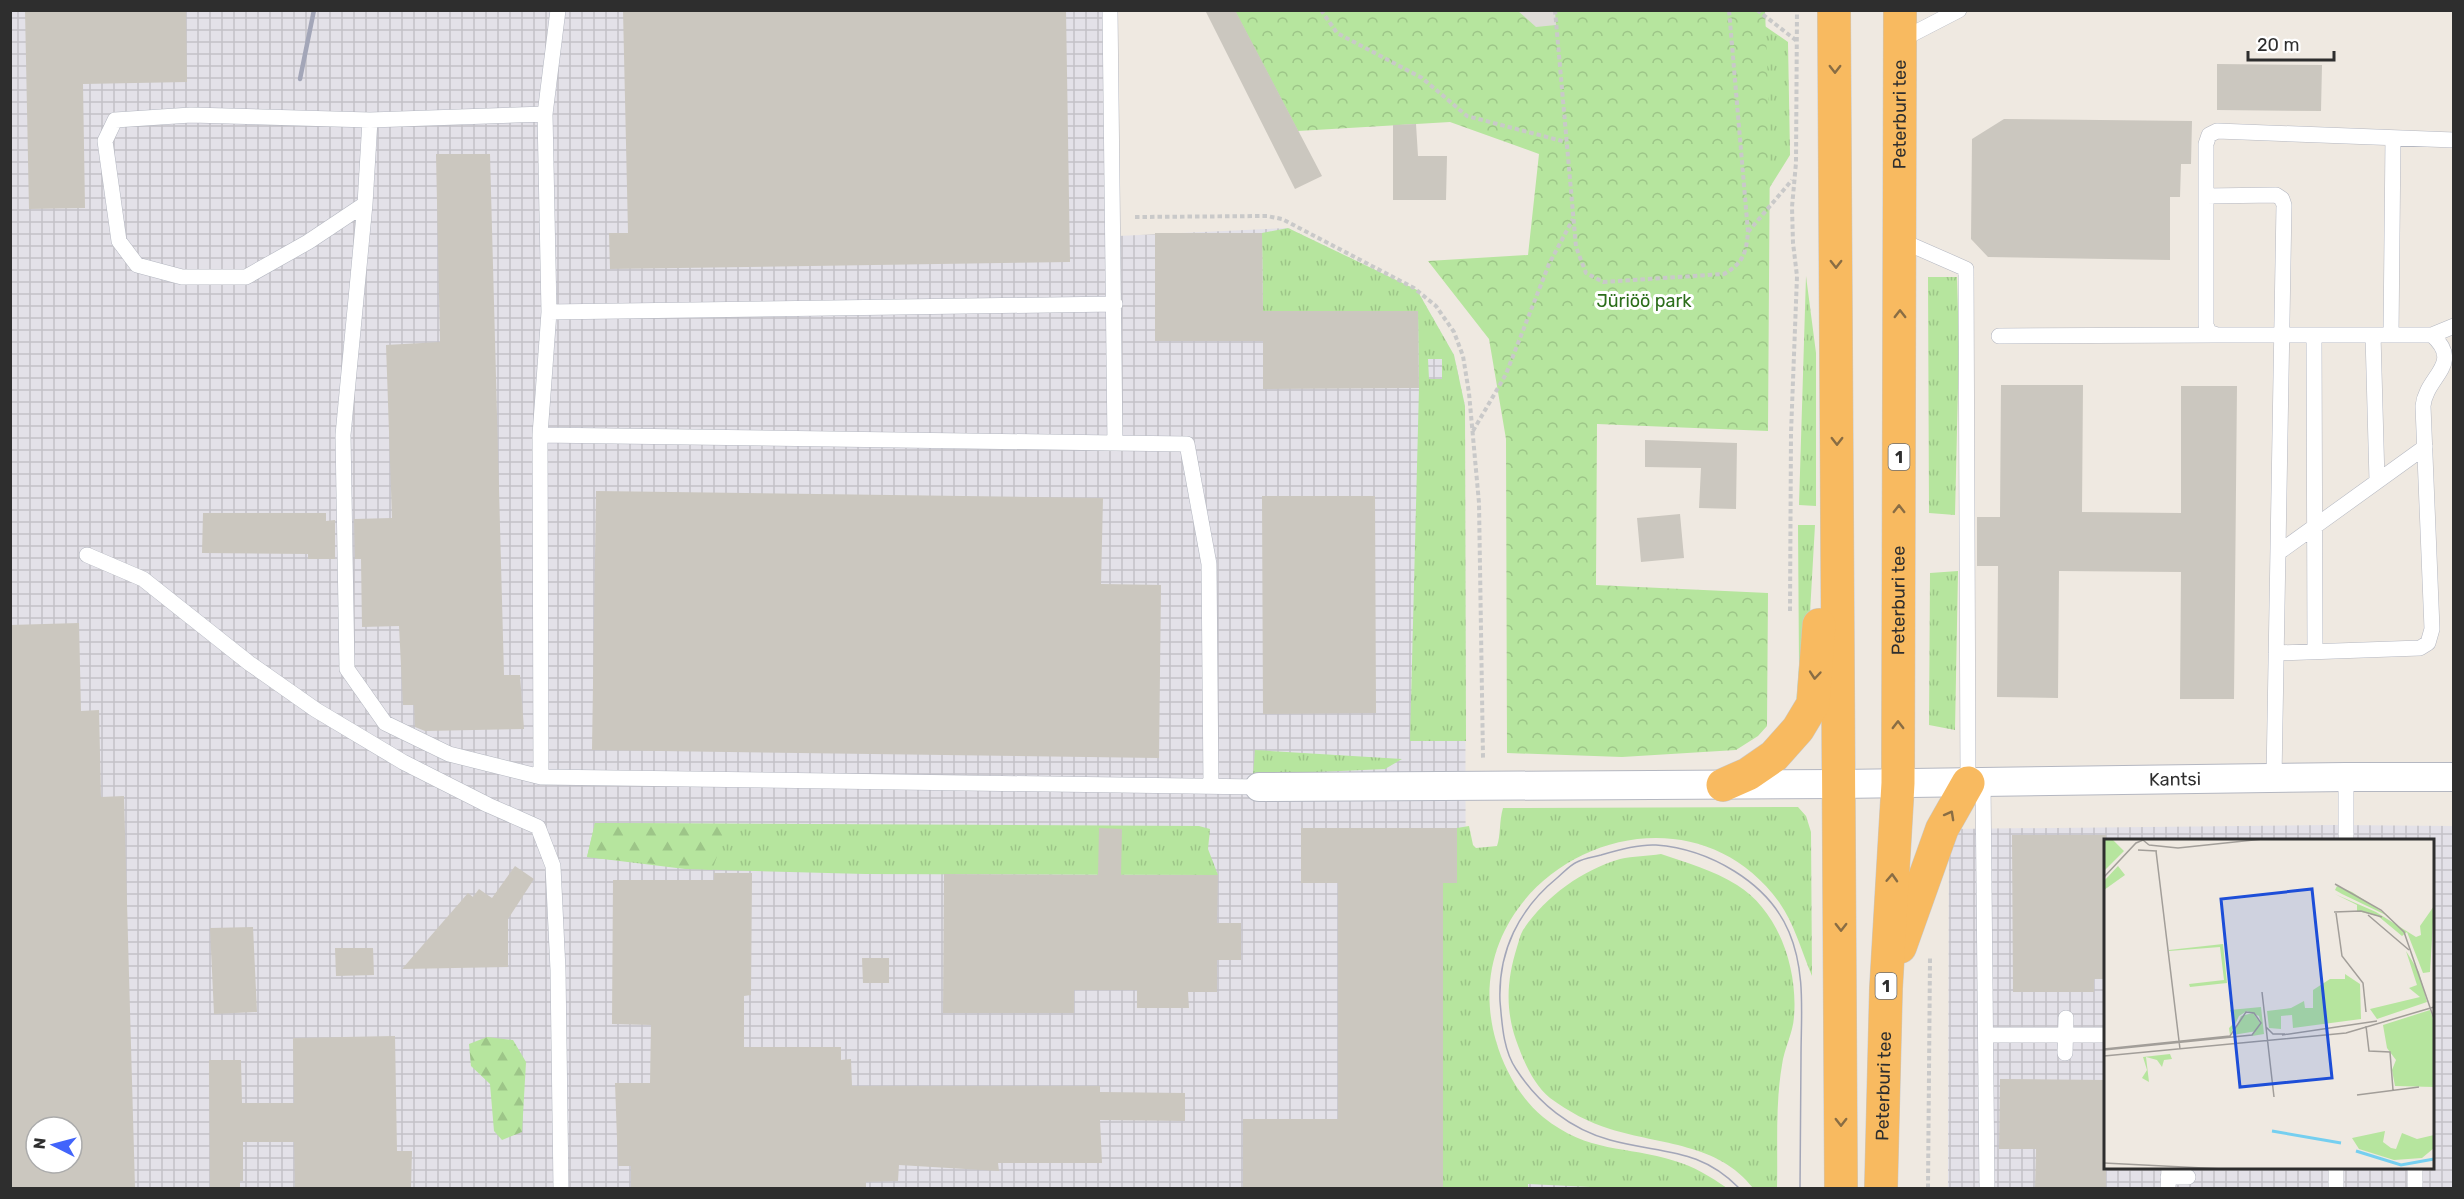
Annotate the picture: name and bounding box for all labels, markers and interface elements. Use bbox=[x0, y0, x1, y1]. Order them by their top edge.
scale bar bbox=[2248, 24, 2334, 62]
text: 20 m bbox=[2257, 34, 2299, 56]
street label: Peterburi tee bbox=[1889, 60, 1911, 169]
one-way arrow bbox=[1829, 64, 1841, 73]
one-way arrow bbox=[1830, 259, 1842, 268]
park label: Jüriöö park bbox=[1596, 290, 1692, 312]
one-way arrow bbox=[1894, 309, 1906, 318]
one-way arrow bbox=[1831, 436, 1843, 445]
road number: 1 bbox=[1888, 444, 1910, 470]
one-way arrow bbox=[1893, 504, 1905, 513]
street label: Peterburi tee bbox=[1887, 546, 1910, 655]
one-way arrow bbox=[1809, 671, 1822, 680]
one-way arrow bbox=[1892, 720, 1904, 729]
street label: Kantsi bbox=[2149, 768, 2201, 791]
one-way arrow bbox=[1943, 811, 1954, 822]
inset map bbox=[2104, 839, 2434, 1169]
one-way arrow bbox=[1886, 874, 1899, 883]
one-way arrow bbox=[1835, 922, 1847, 931]
road number: 1 bbox=[1876, 973, 1896, 999]
street label: Peterburi tee bbox=[1871, 1031, 1896, 1141]
north arrow bbox=[24, 1115, 84, 1175]
one-way arrow bbox=[1835, 1117, 1847, 1126]
text: N bbox=[30, 1137, 50, 1150]

